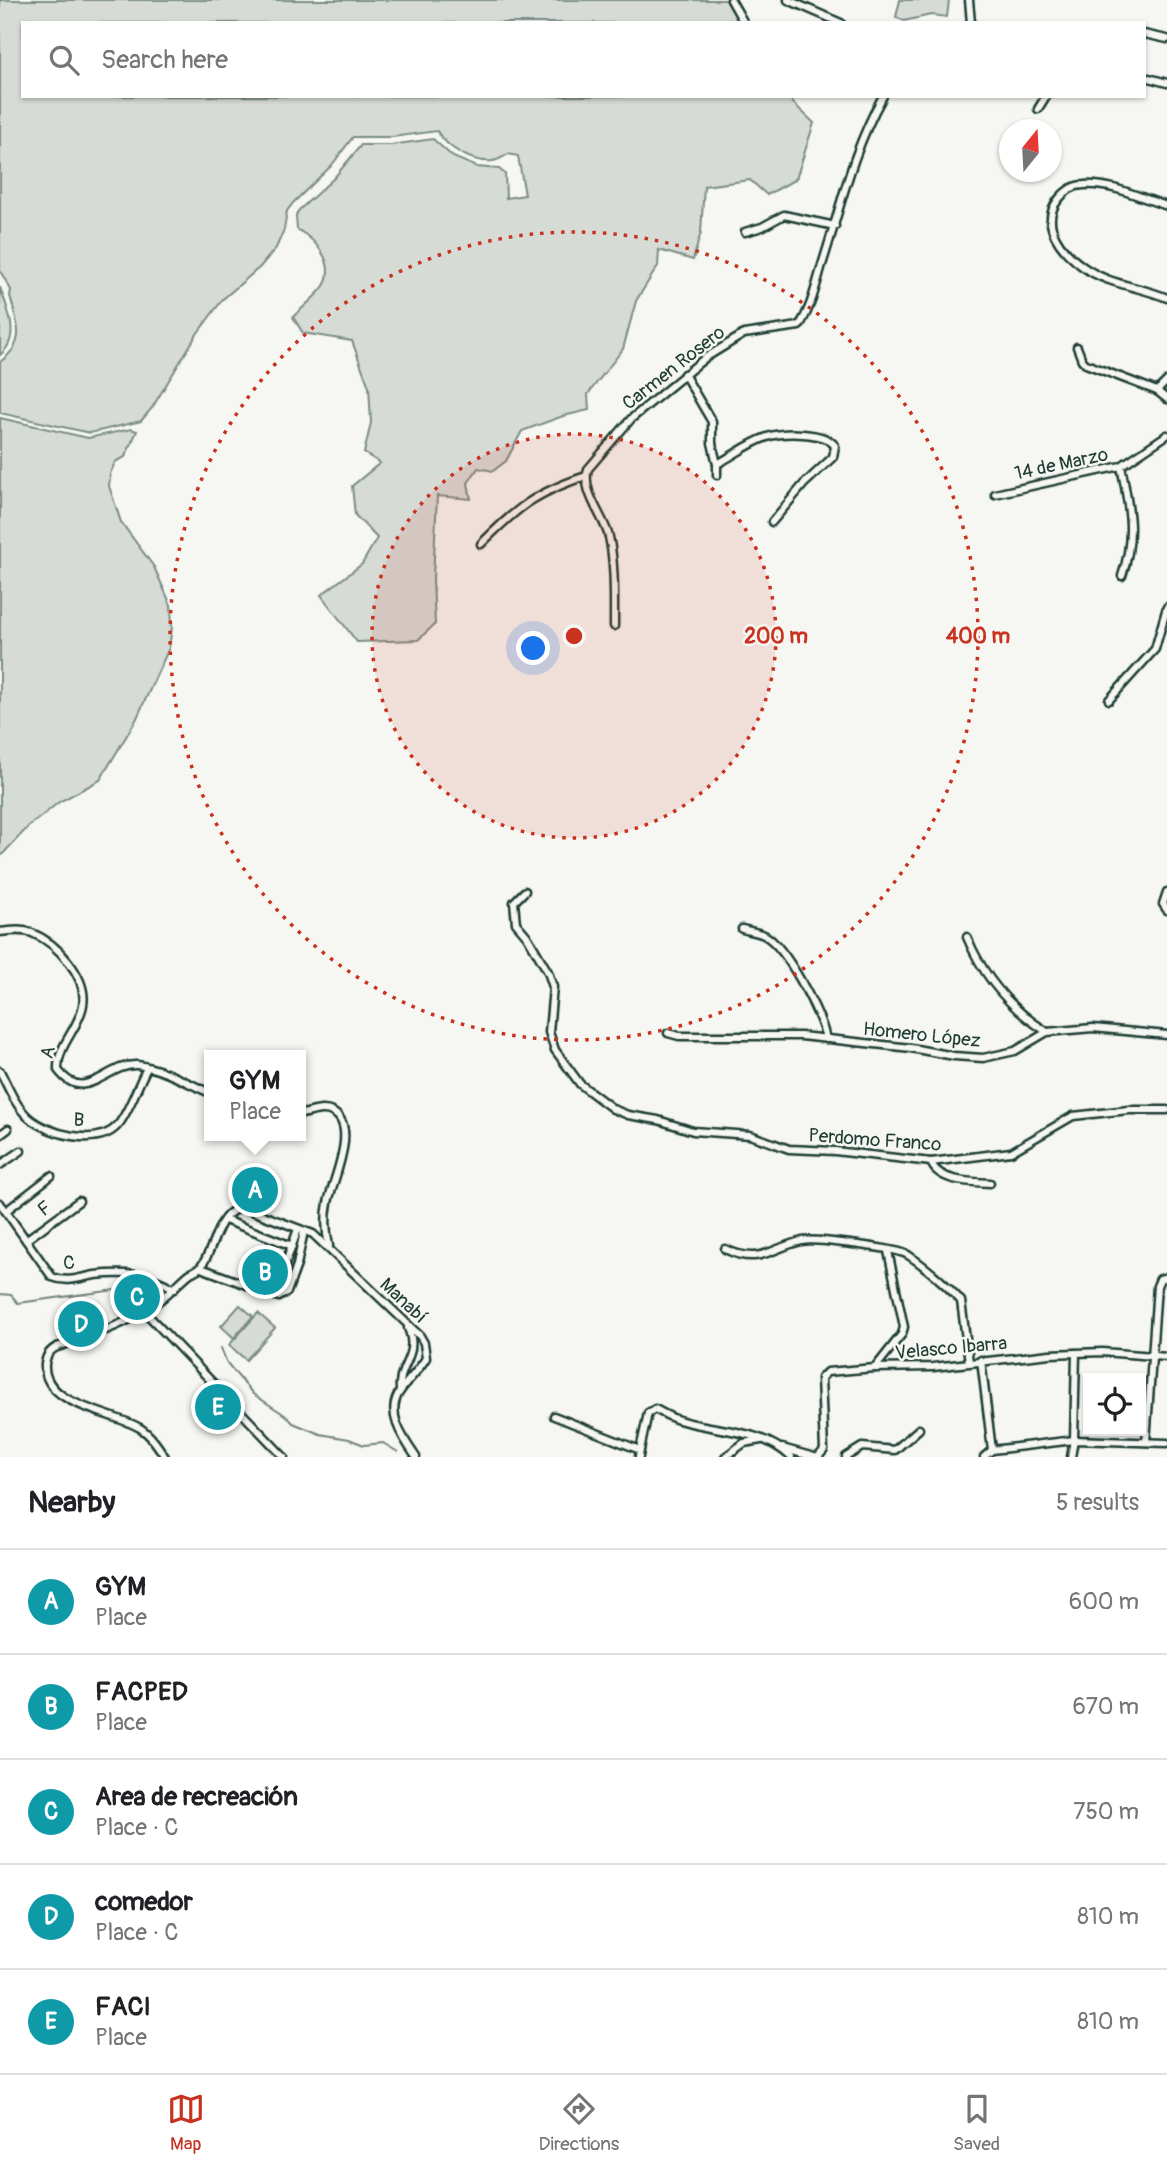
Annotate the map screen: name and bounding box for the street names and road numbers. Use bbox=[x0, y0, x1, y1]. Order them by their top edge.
street label: Carmen Rosero bbox=[617, 320, 730, 415]
street label: 14 de Marzo bbox=[1012, 442, 1110, 486]
street label: Homero López bbox=[862, 1017, 982, 1053]
street label: A bbox=[35, 1043, 61, 1061]
street label: B bbox=[73, 1108, 85, 1132]
street label: Perdomo Franco bbox=[808, 1123, 942, 1157]
street label: F bbox=[33, 1196, 56, 1222]
street label: C bbox=[63, 1251, 75, 1275]
street label: Manabí bbox=[375, 1273, 432, 1329]
street label: Velasco Ibarra bbox=[894, 1331, 1008, 1365]

